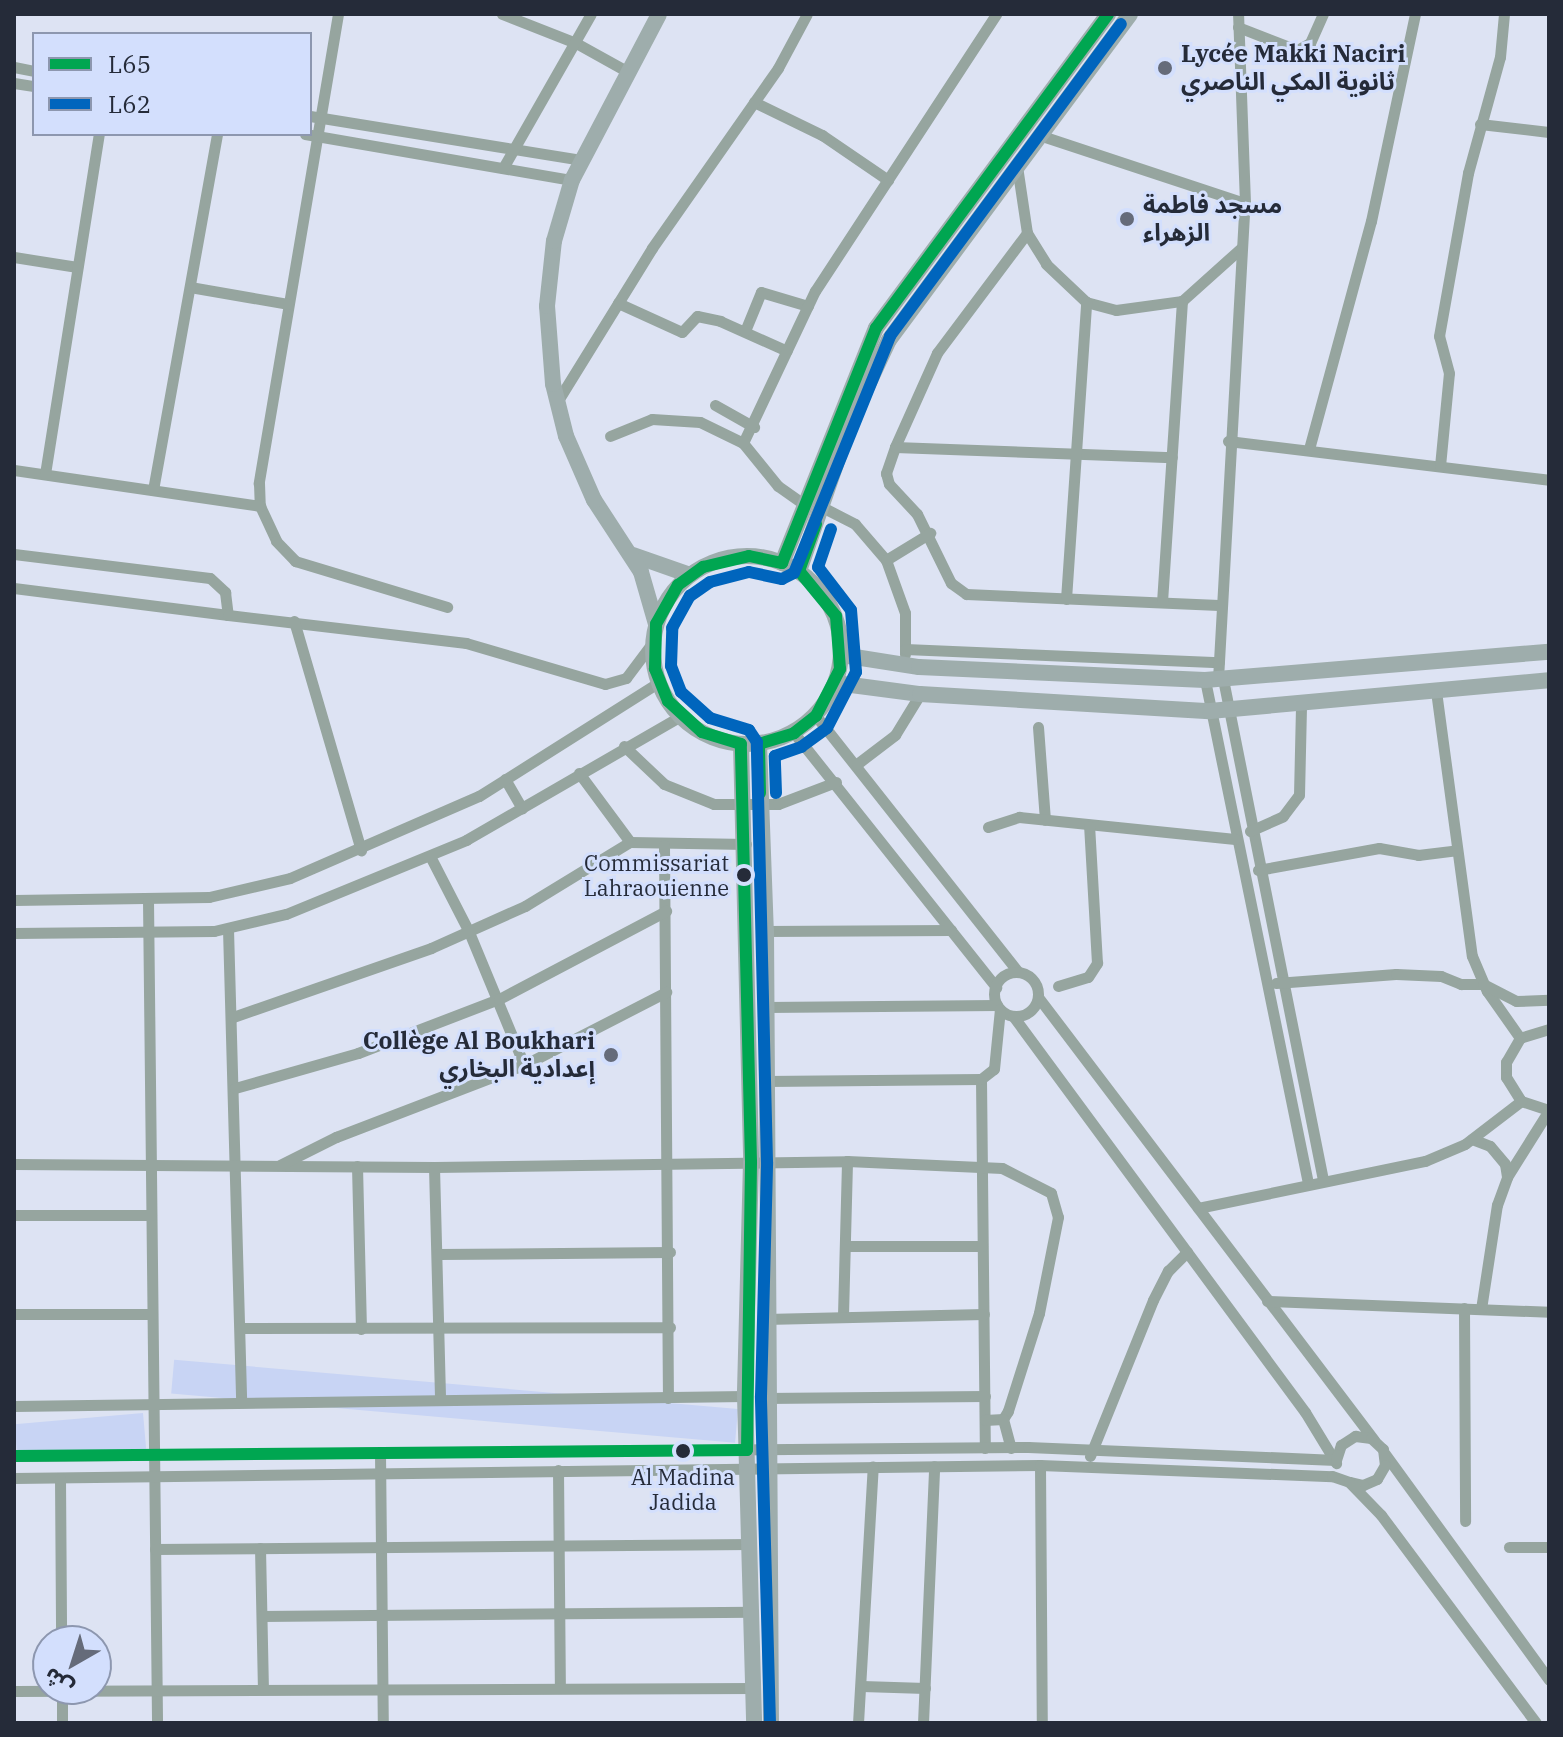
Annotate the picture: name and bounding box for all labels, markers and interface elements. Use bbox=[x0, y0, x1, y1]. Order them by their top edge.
legend bbox=[32, 32, 312, 136]
place label: Lycée Makki Naciri ثانوية المكي الناصري bbox=[1181, 40, 1406, 96]
text: L65 bbox=[108, 48, 151, 80]
marker: Lycée Makki Naciri ثانوية المكي الناصري bbox=[1156, 59, 1174, 77]
text: L62 bbox=[108, 88, 151, 120]
place label: مسجد فاطمة الزهراء bbox=[1143, 191, 1282, 247]
marker: مسجد فاطمة الزهراء bbox=[1118, 210, 1136, 228]
place label: Commissariat Lahraouienne bbox=[584, 849, 729, 900]
marker: Commissariat Lahraouienne bbox=[736, 867, 752, 883]
place label: Collège Al Boukhari إعدادية البخاري bbox=[363, 1027, 595, 1083]
marker: Collège Al Boukhari إعدادية البخاري bbox=[602, 1046, 620, 1064]
marker: Al Madina Jadida bbox=[675, 1443, 691, 1459]
place label: Al Madina Jadida bbox=[631, 1463, 735, 1514]
north arrow bbox=[32, 1625, 112, 1705]
text: ش bbox=[37, 1662, 79, 1703]

